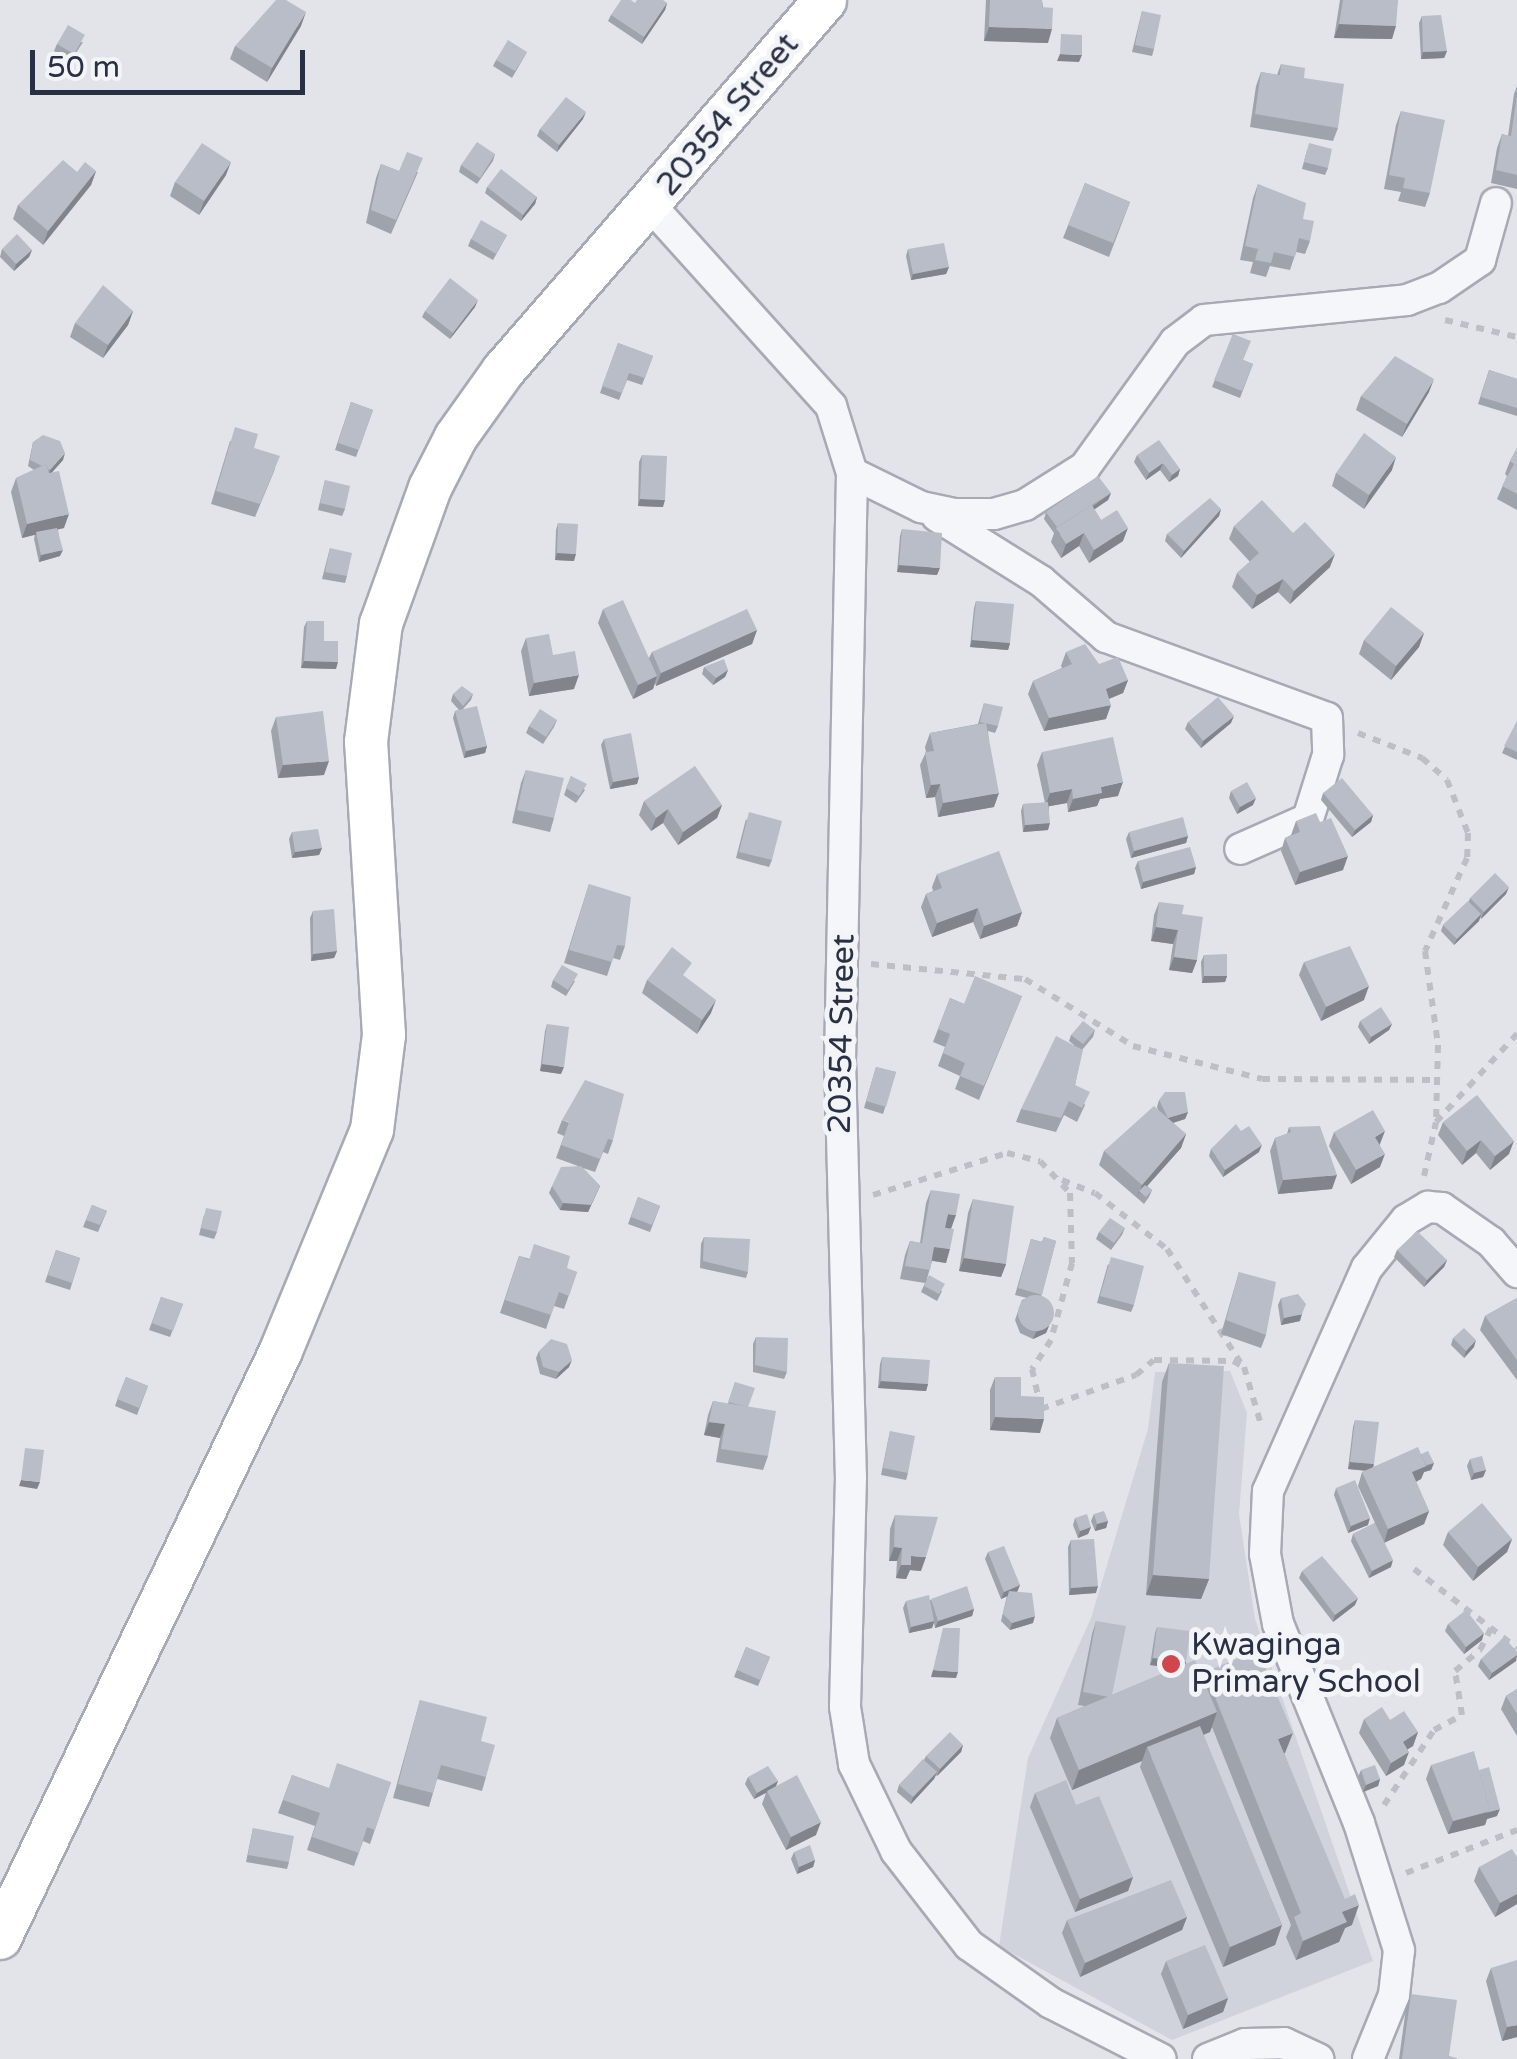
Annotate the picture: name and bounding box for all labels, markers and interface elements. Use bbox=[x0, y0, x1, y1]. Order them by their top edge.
street label: 20354 Street bbox=[649, 26, 807, 204]
scale bar bbox=[35, 30, 310, 92]
text: 50 m bbox=[47, 49, 120, 86]
street label: 20354 Street bbox=[821, 934, 863, 1134]
place label: Kwaginga Primary School bbox=[1191, 1627, 1421, 1702]
marker: Kwaginga Primary School bbox=[1160, 1653, 1182, 1675]

